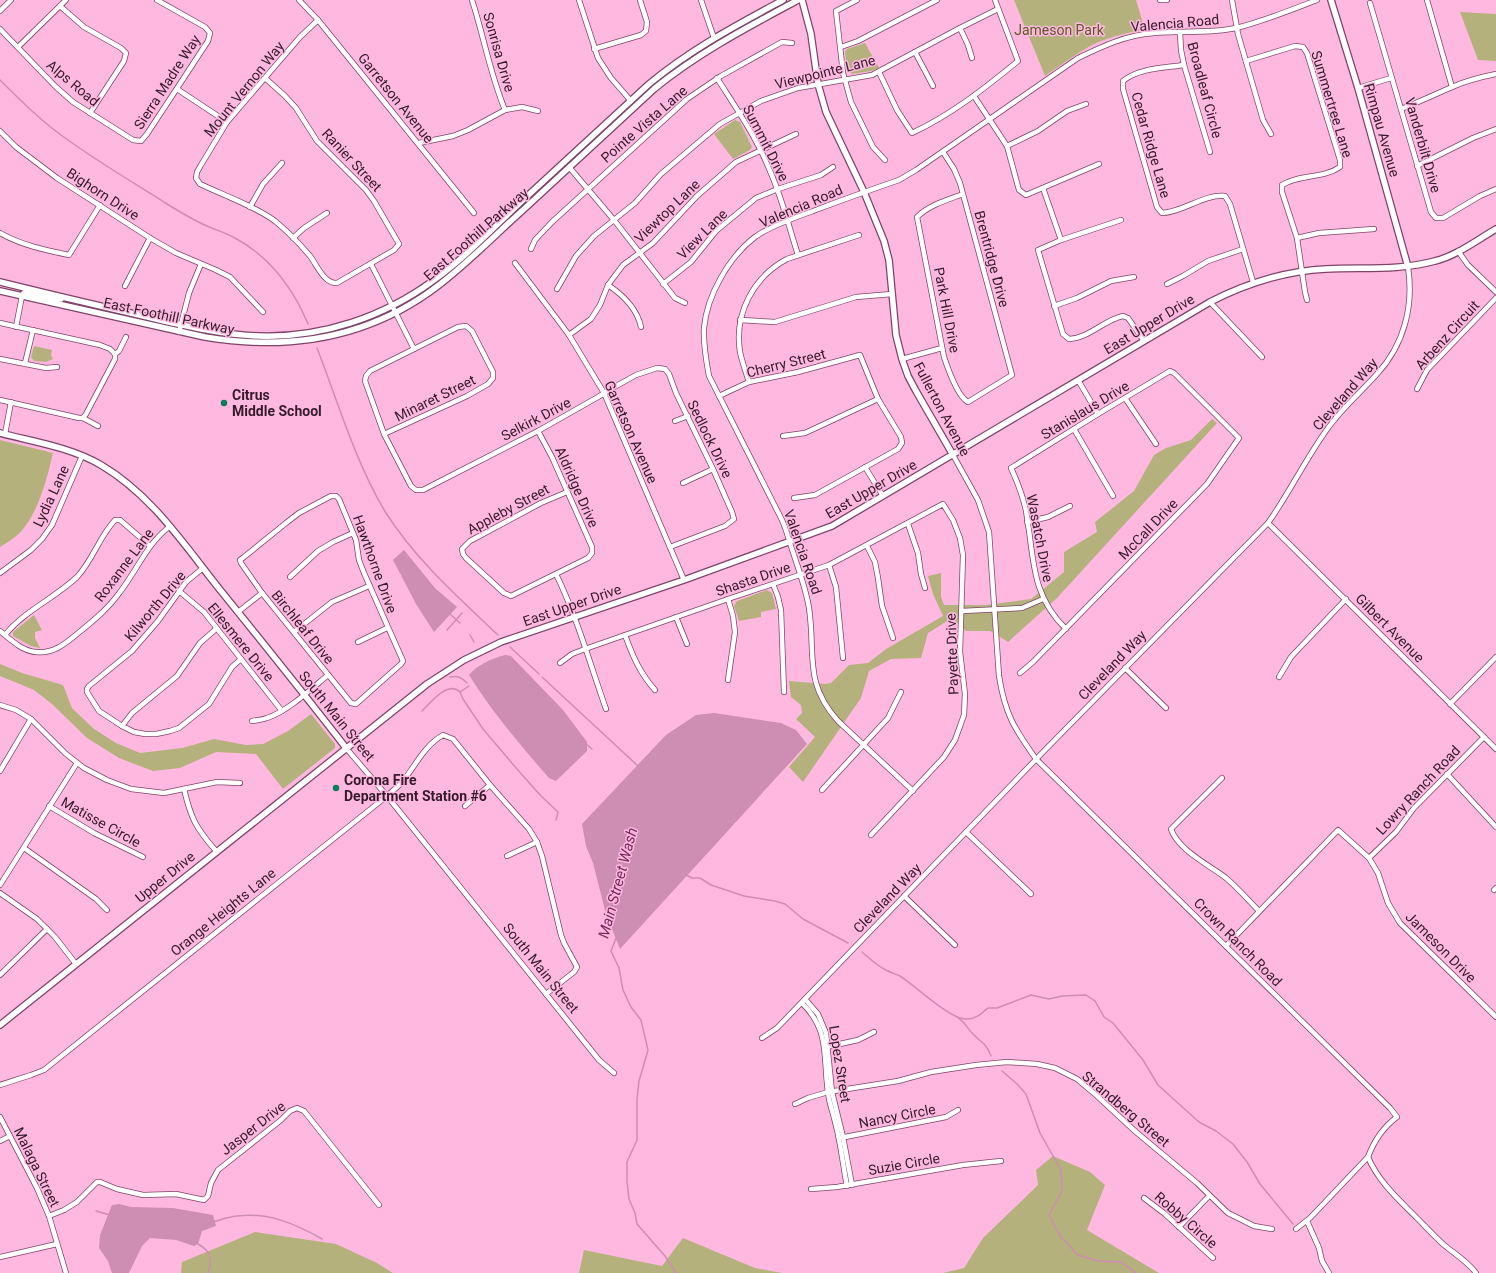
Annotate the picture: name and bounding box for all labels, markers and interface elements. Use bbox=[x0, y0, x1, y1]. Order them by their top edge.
street label: Sonrisa Drive bbox=[480, 10, 518, 94]
street label: Valencia Road bbox=[1130, 11, 1220, 35]
park label: Jameson Park bbox=[1014, 22, 1105, 38]
street label: Sierra Madre Way bbox=[131, 32, 204, 132]
street label: Mount Vernon Way bbox=[201, 38, 288, 140]
street label: Broadleaf Circle bbox=[1184, 40, 1226, 140]
street label: Summertree Lane bbox=[1308, 49, 1356, 159]
street label: Garretson Avenue bbox=[355, 50, 437, 146]
street label: Viewpointe Lane bbox=[773, 52, 877, 92]
street label: Alps Road bbox=[44, 57, 102, 109]
street label: Rimpau Avenue bbox=[1361, 81, 1403, 179]
street label: Pointe Vista Lane bbox=[598, 82, 690, 166]
street label: Cedar Ridge Lane bbox=[1128, 90, 1174, 200]
street label: Vanderbilt Drive bbox=[1402, 96, 1444, 194]
street label: Summit Drive bbox=[740, 102, 792, 184]
street label: Ranier Street bbox=[319, 125, 385, 195]
street label: Bighorn Drive bbox=[64, 165, 142, 223]
street label: Viewtop Lane bbox=[631, 176, 703, 246]
street label: Valencia Road bbox=[757, 181, 845, 231]
street label: East Foothill Parkway bbox=[420, 184, 532, 284]
street label: View Lane bbox=[674, 206, 730, 262]
street label: Brentridge Drive bbox=[971, 209, 1013, 309]
street label: Park Hill Drive bbox=[931, 266, 963, 354]
street label: East Upper Drive bbox=[1101, 291, 1197, 357]
street label: East Foothill Parkway bbox=[102, 294, 236, 338]
street label: Arbenz Circuit bbox=[1412, 297, 1482, 373]
street label: Cherry Street bbox=[745, 345, 828, 381]
street label: Cleveland Way bbox=[1309, 354, 1381, 433]
street label: Fullerton Avenue bbox=[911, 359, 973, 459]
street label: Minaret Street bbox=[392, 371, 478, 424]
street label: Stanislaus Drive bbox=[1038, 377, 1132, 443]
street label: Garretson Avenue bbox=[601, 378, 661, 486]
place label: Citrus Middle School bbox=[232, 387, 322, 419]
street label: Selkirk Drive bbox=[499, 394, 573, 444]
marker: Citrus Middle School bbox=[219, 398, 229, 408]
street label: Sedlock Drive bbox=[684, 398, 736, 480]
street label: Aldridge Drive bbox=[552, 444, 602, 530]
street label: East Upper Drive bbox=[823, 456, 919, 522]
street label: Lydia Lane bbox=[30, 463, 72, 529]
street label: Appleby Street bbox=[464, 480, 552, 537]
street label: Wasatch Drive bbox=[1024, 493, 1056, 583]
street label: McCall Drive bbox=[1115, 495, 1181, 563]
street label: Valencia Road bbox=[781, 507, 825, 597]
street label: Hawthorne Drive bbox=[350, 513, 400, 615]
street label: Roxanne Lane bbox=[91, 525, 157, 605]
street label: Shasta Drive bbox=[714, 559, 792, 599]
street label: Kilworth Drive bbox=[121, 568, 189, 644]
street label: East Upper Drive bbox=[521, 581, 623, 629]
street label: Birchleaf Drive bbox=[268, 587, 338, 667]
street label: Gilbert Avenue bbox=[1352, 590, 1428, 666]
street label: Ellesmere Drive bbox=[205, 600, 277, 684]
street label: Payette Drive bbox=[943, 613, 961, 695]
street label: Cleveland Way bbox=[1075, 627, 1149, 703]
street label: South Main Street bbox=[296, 668, 378, 765]
street label: Lowry Ranch Road bbox=[1373, 742, 1463, 838]
place label: Corona Fire Department Station #6 bbox=[344, 772, 487, 804]
marker: Corona Fire Department Station #6 bbox=[331, 783, 341, 793]
street label: Matisse Circle bbox=[58, 794, 144, 850]
water label: Main Street Wash bbox=[595, 826, 641, 940]
street label: Upper Drive bbox=[132, 848, 198, 906]
street label: Cleveland Way bbox=[850, 860, 924, 936]
street label: Orange Heights Lane bbox=[167, 865, 279, 959]
street label: Crown Ranch Road bbox=[1191, 895, 1285, 989]
street label: Jameson Drive bbox=[1402, 908, 1480, 986]
street label: South Main Street bbox=[500, 920, 582, 1017]
street label: Lopez Street bbox=[826, 1024, 854, 1104]
street label: Strandberg Street bbox=[1079, 1068, 1173, 1150]
street label: Jasper Drive bbox=[218, 1098, 288, 1158]
street label: Nancy Circle bbox=[857, 1101, 937, 1131]
street label: Malaga Street bbox=[11, 1125, 63, 1210]
street label: Suzie Circle bbox=[867, 1150, 941, 1178]
street label: Robby Circle bbox=[1151, 1188, 1221, 1252]

